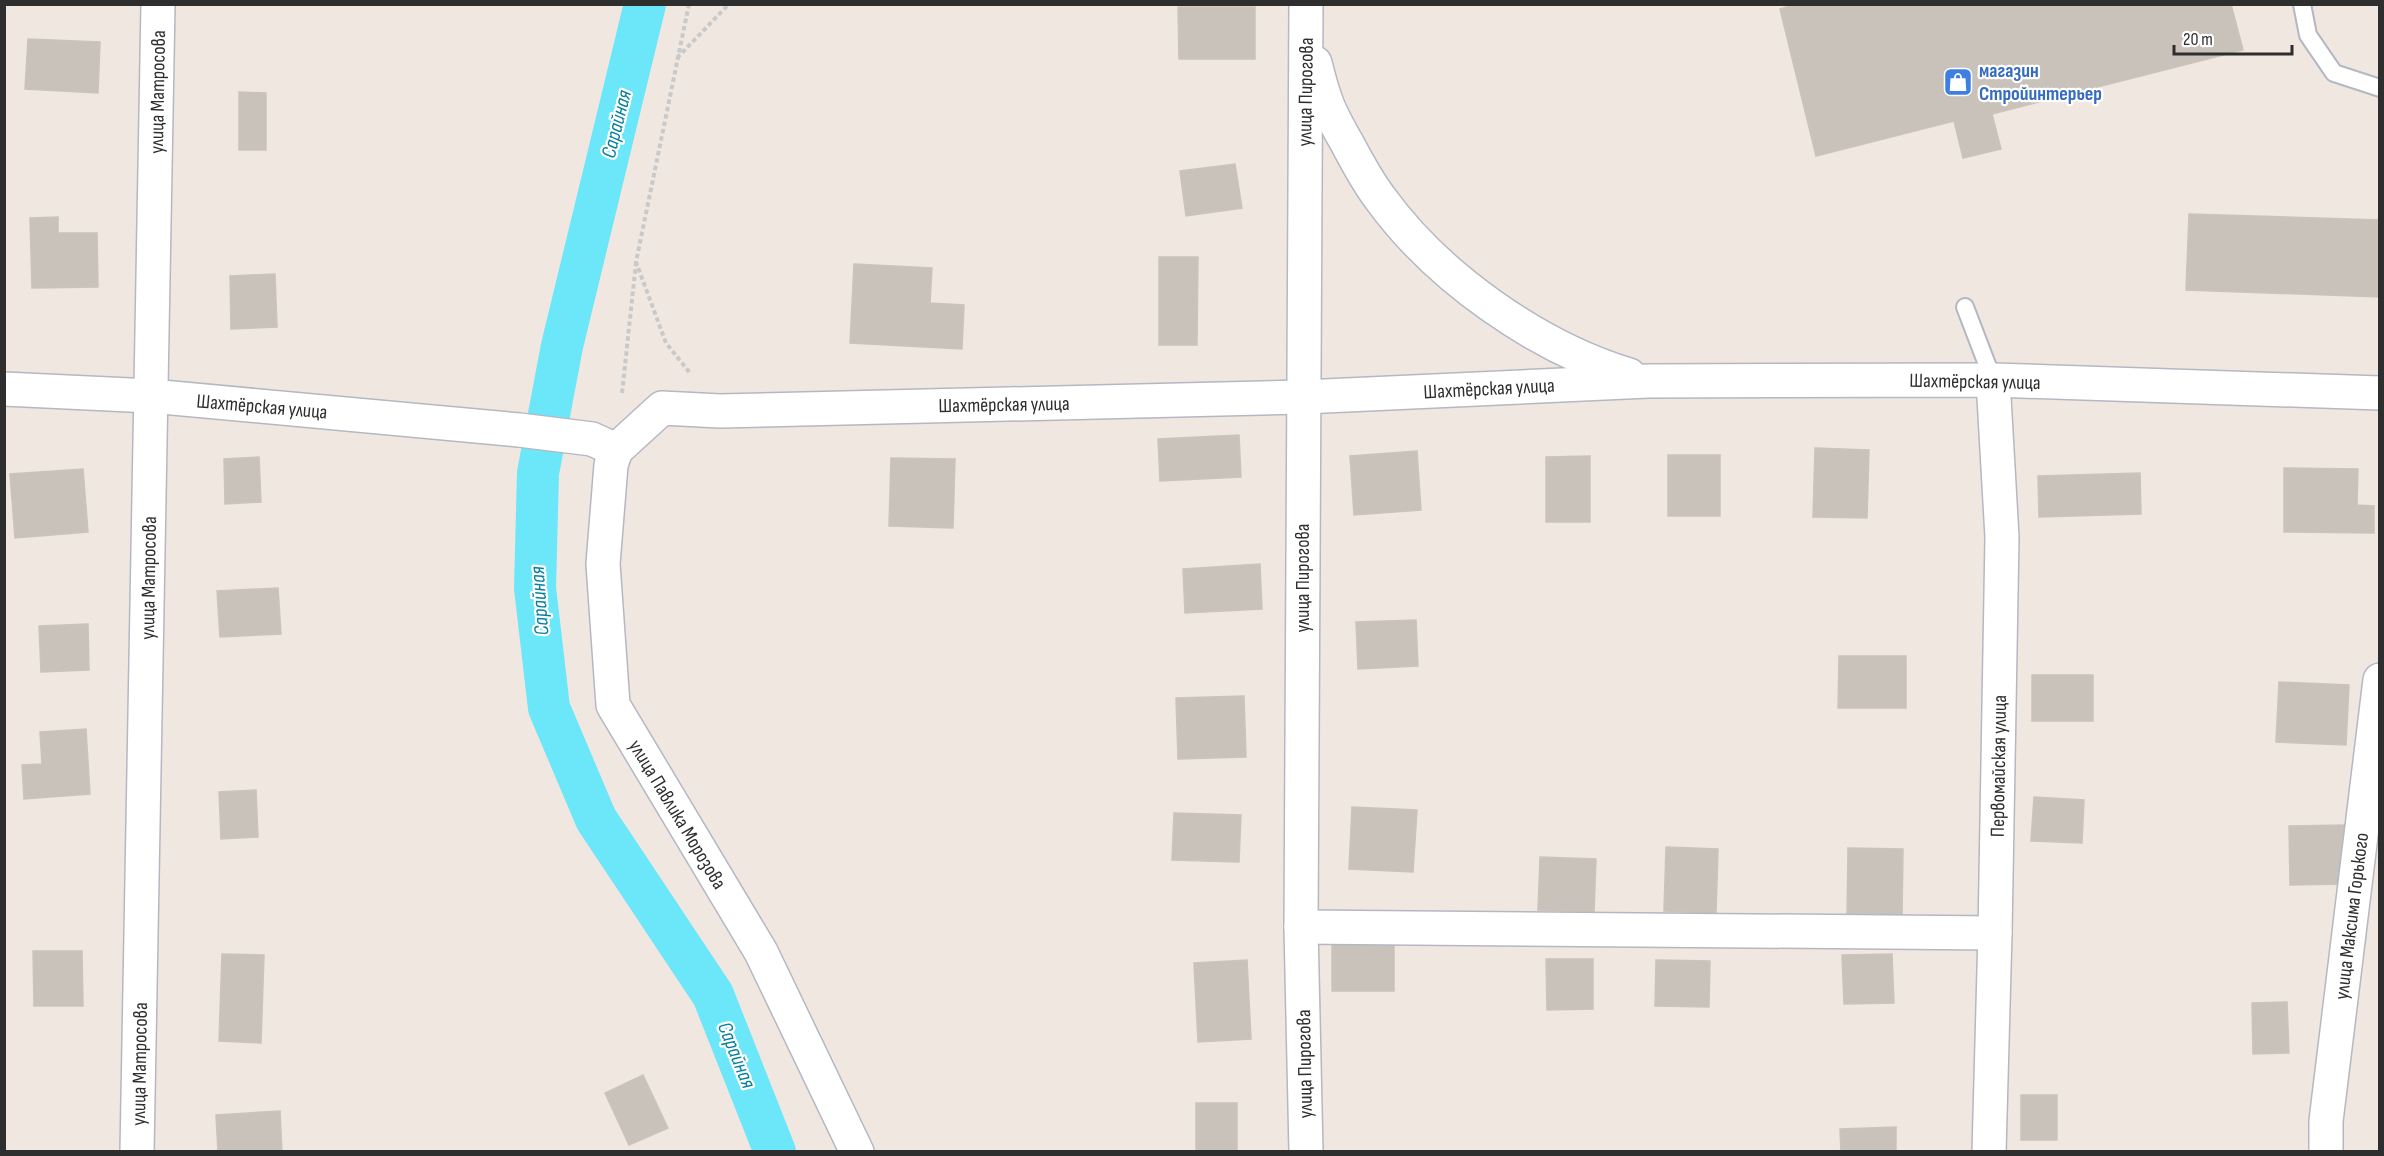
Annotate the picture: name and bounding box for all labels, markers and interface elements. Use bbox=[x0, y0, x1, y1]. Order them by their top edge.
scale bar bbox=[2174, 18, 2292, 56]
text: 20 m bbox=[2183, 29, 2213, 50]
street label: улица Матросова bbox=[145, 30, 171, 154]
street label: улица Пирогова bbox=[1293, 37, 1319, 147]
place label: магазин Стройинтерьер bbox=[1979, 59, 2102, 106]
shop icon: магазин Стройинтерьер bbox=[1942, 66, 1974, 98]
water label: Сарайная bbox=[596, 88, 637, 161]
street label: Шахтёрская улица bbox=[1909, 369, 2041, 395]
street label: Шахтёрская улица bbox=[1423, 374, 1555, 404]
street label: Шахтёрская улица bbox=[195, 389, 328, 425]
street label: Шахтёрская улица bbox=[938, 392, 1070, 418]
street label: улица Матросова bbox=[136, 516, 162, 640]
street label: улица Пирогова bbox=[1291, 524, 1315, 632]
water label: Сарайная bbox=[525, 566, 554, 636]
street label: Первомайская улица bbox=[1986, 695, 2012, 837]
street label: улица Павлика Морозова bbox=[623, 735, 731, 894]
street label: улица Максима Горького bbox=[2330, 831, 2374, 1001]
street label: улица Матросова bbox=[127, 1002, 153, 1126]
street label: улица Пирогова bbox=[1292, 1009, 1318, 1119]
water label: Сарайная bbox=[712, 1018, 761, 1092]

